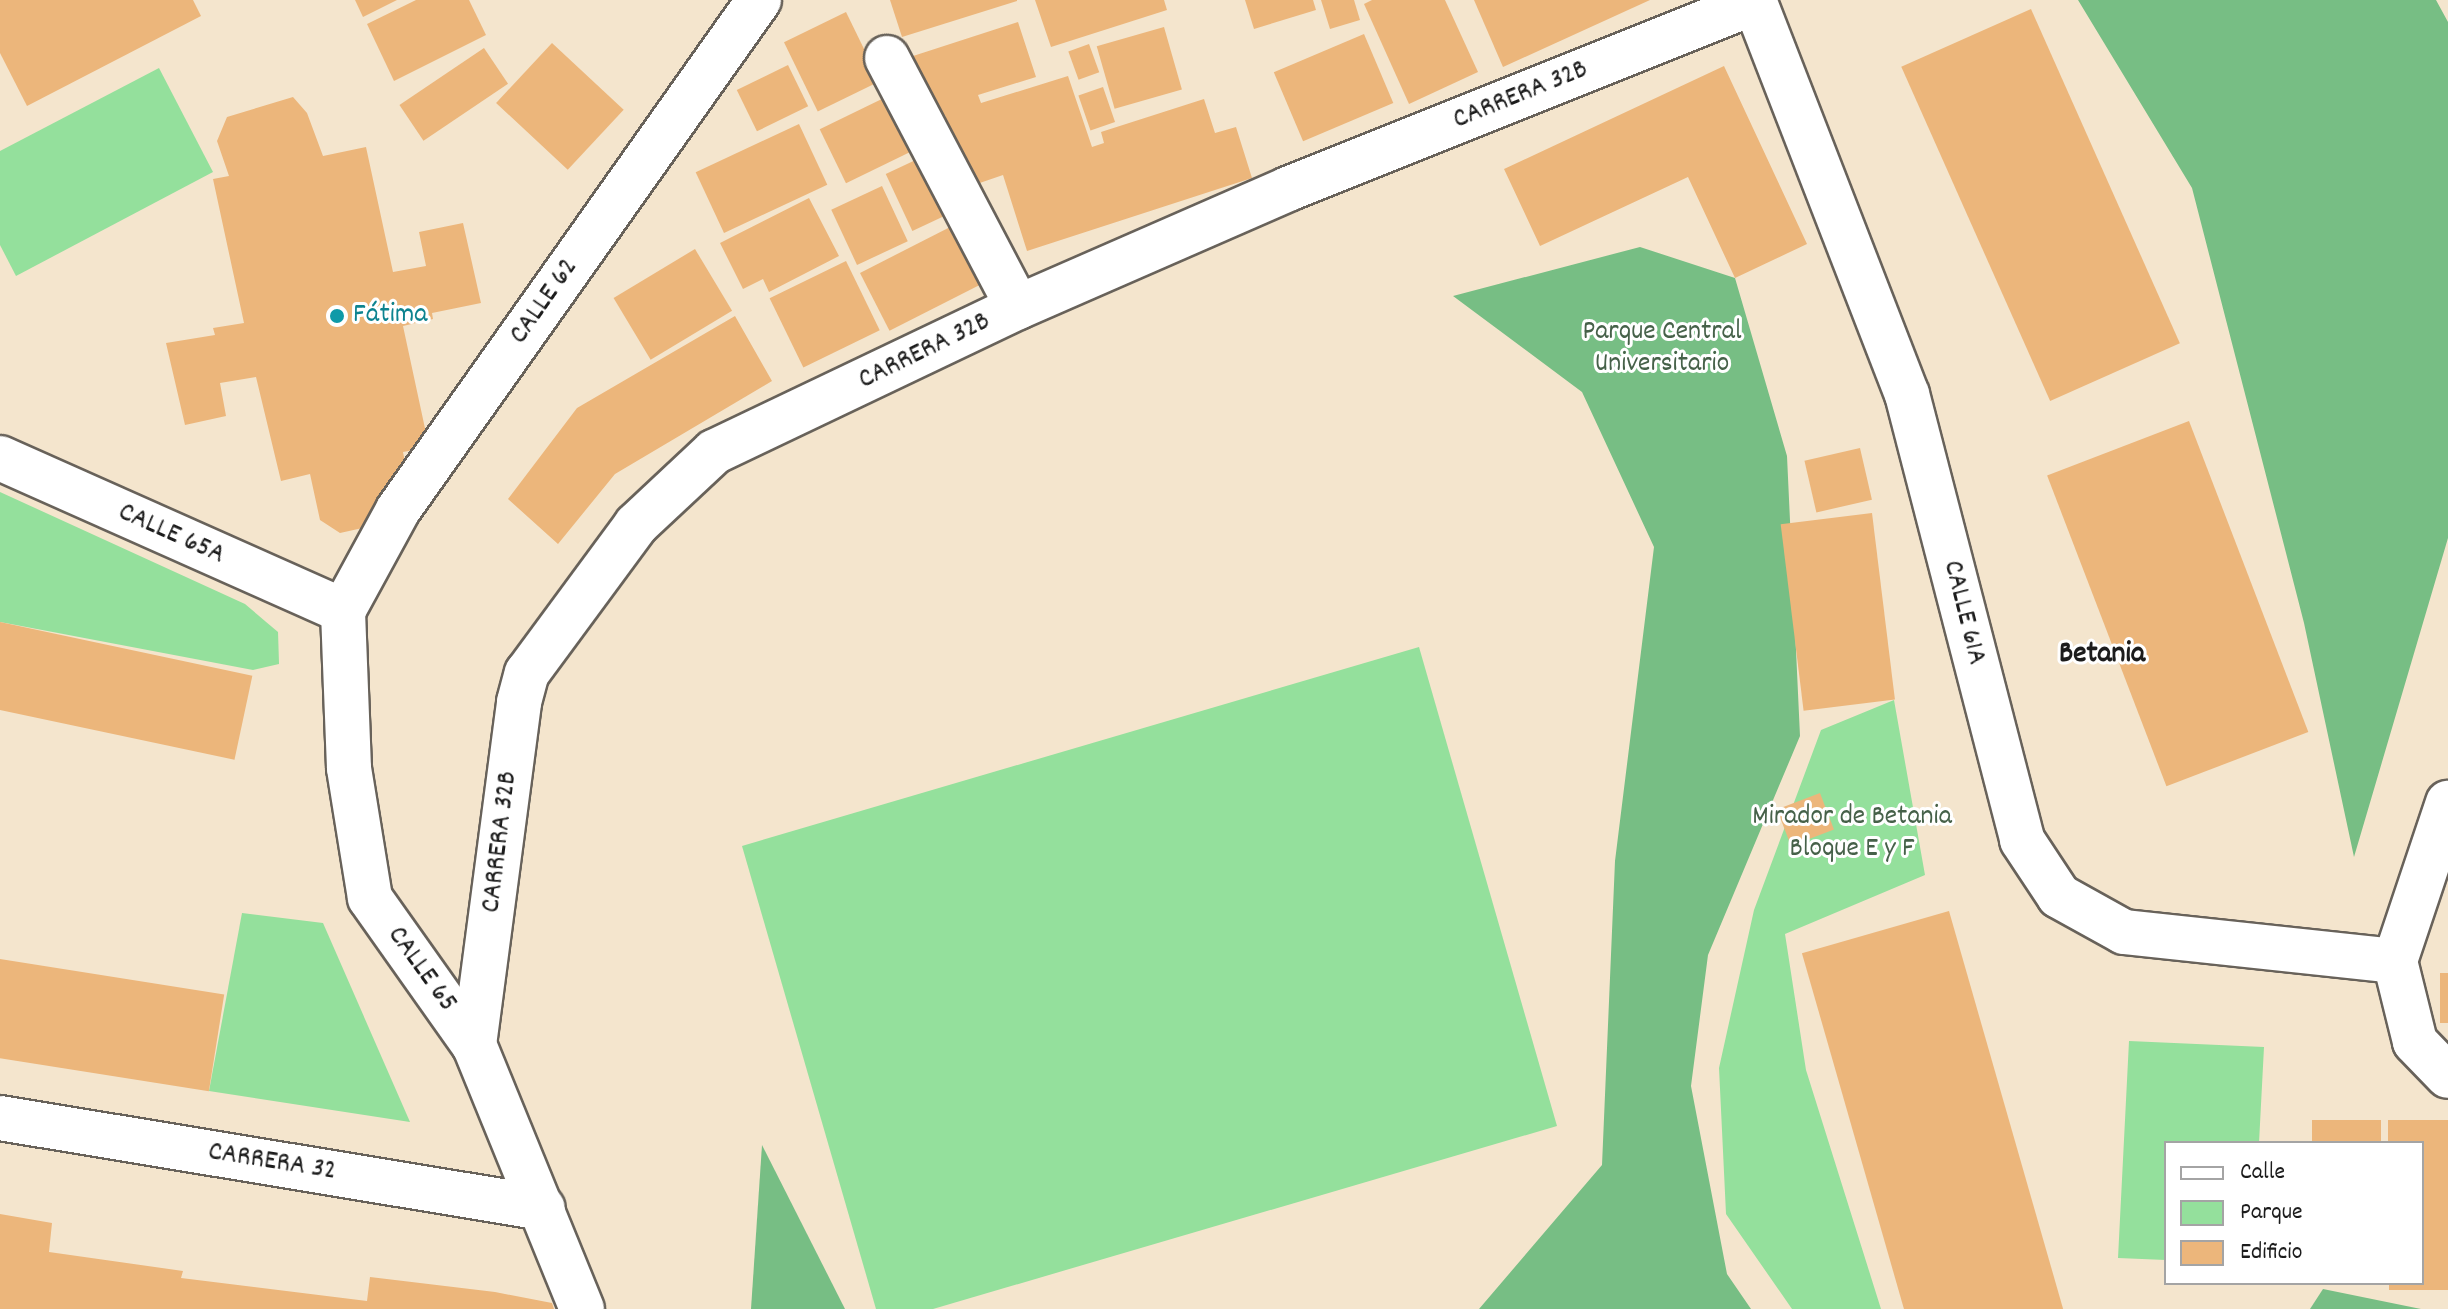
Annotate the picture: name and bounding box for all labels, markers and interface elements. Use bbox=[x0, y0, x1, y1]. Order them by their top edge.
street label: CARRERA 32B bbox=[1449, 54, 1593, 138]
street label: CALLE 62 bbox=[503, 253, 587, 351]
place label: Fátima bbox=[353, 299, 427, 333]
street label: CARRERA 32B bbox=[854, 306, 996, 398]
marker: Fátima bbox=[328, 307, 346, 325]
park label: Parque Central Universitario bbox=[1582, 316, 1742, 382]
street label: CALLE 65A bbox=[112, 497, 230, 573]
street label: CALLE 61A bbox=[1934, 557, 1992, 669]
district label: Betania bbox=[2059, 638, 2145, 674]
street label: CARRERA 32B bbox=[476, 769, 526, 915]
park label: Mirador de Betania Bloque E y F bbox=[1752, 801, 1952, 867]
street label: CALLE 65 bbox=[379, 921, 463, 1019]
street label: CARRERA 32 bbox=[206, 1136, 338, 1190]
legend bbox=[2164, 1141, 2424, 1285]
text: Calle bbox=[2240, 1156, 2285, 1190]
text: Parque bbox=[2240, 1196, 2303, 1230]
text: Edificio bbox=[2240, 1236, 2302, 1270]

